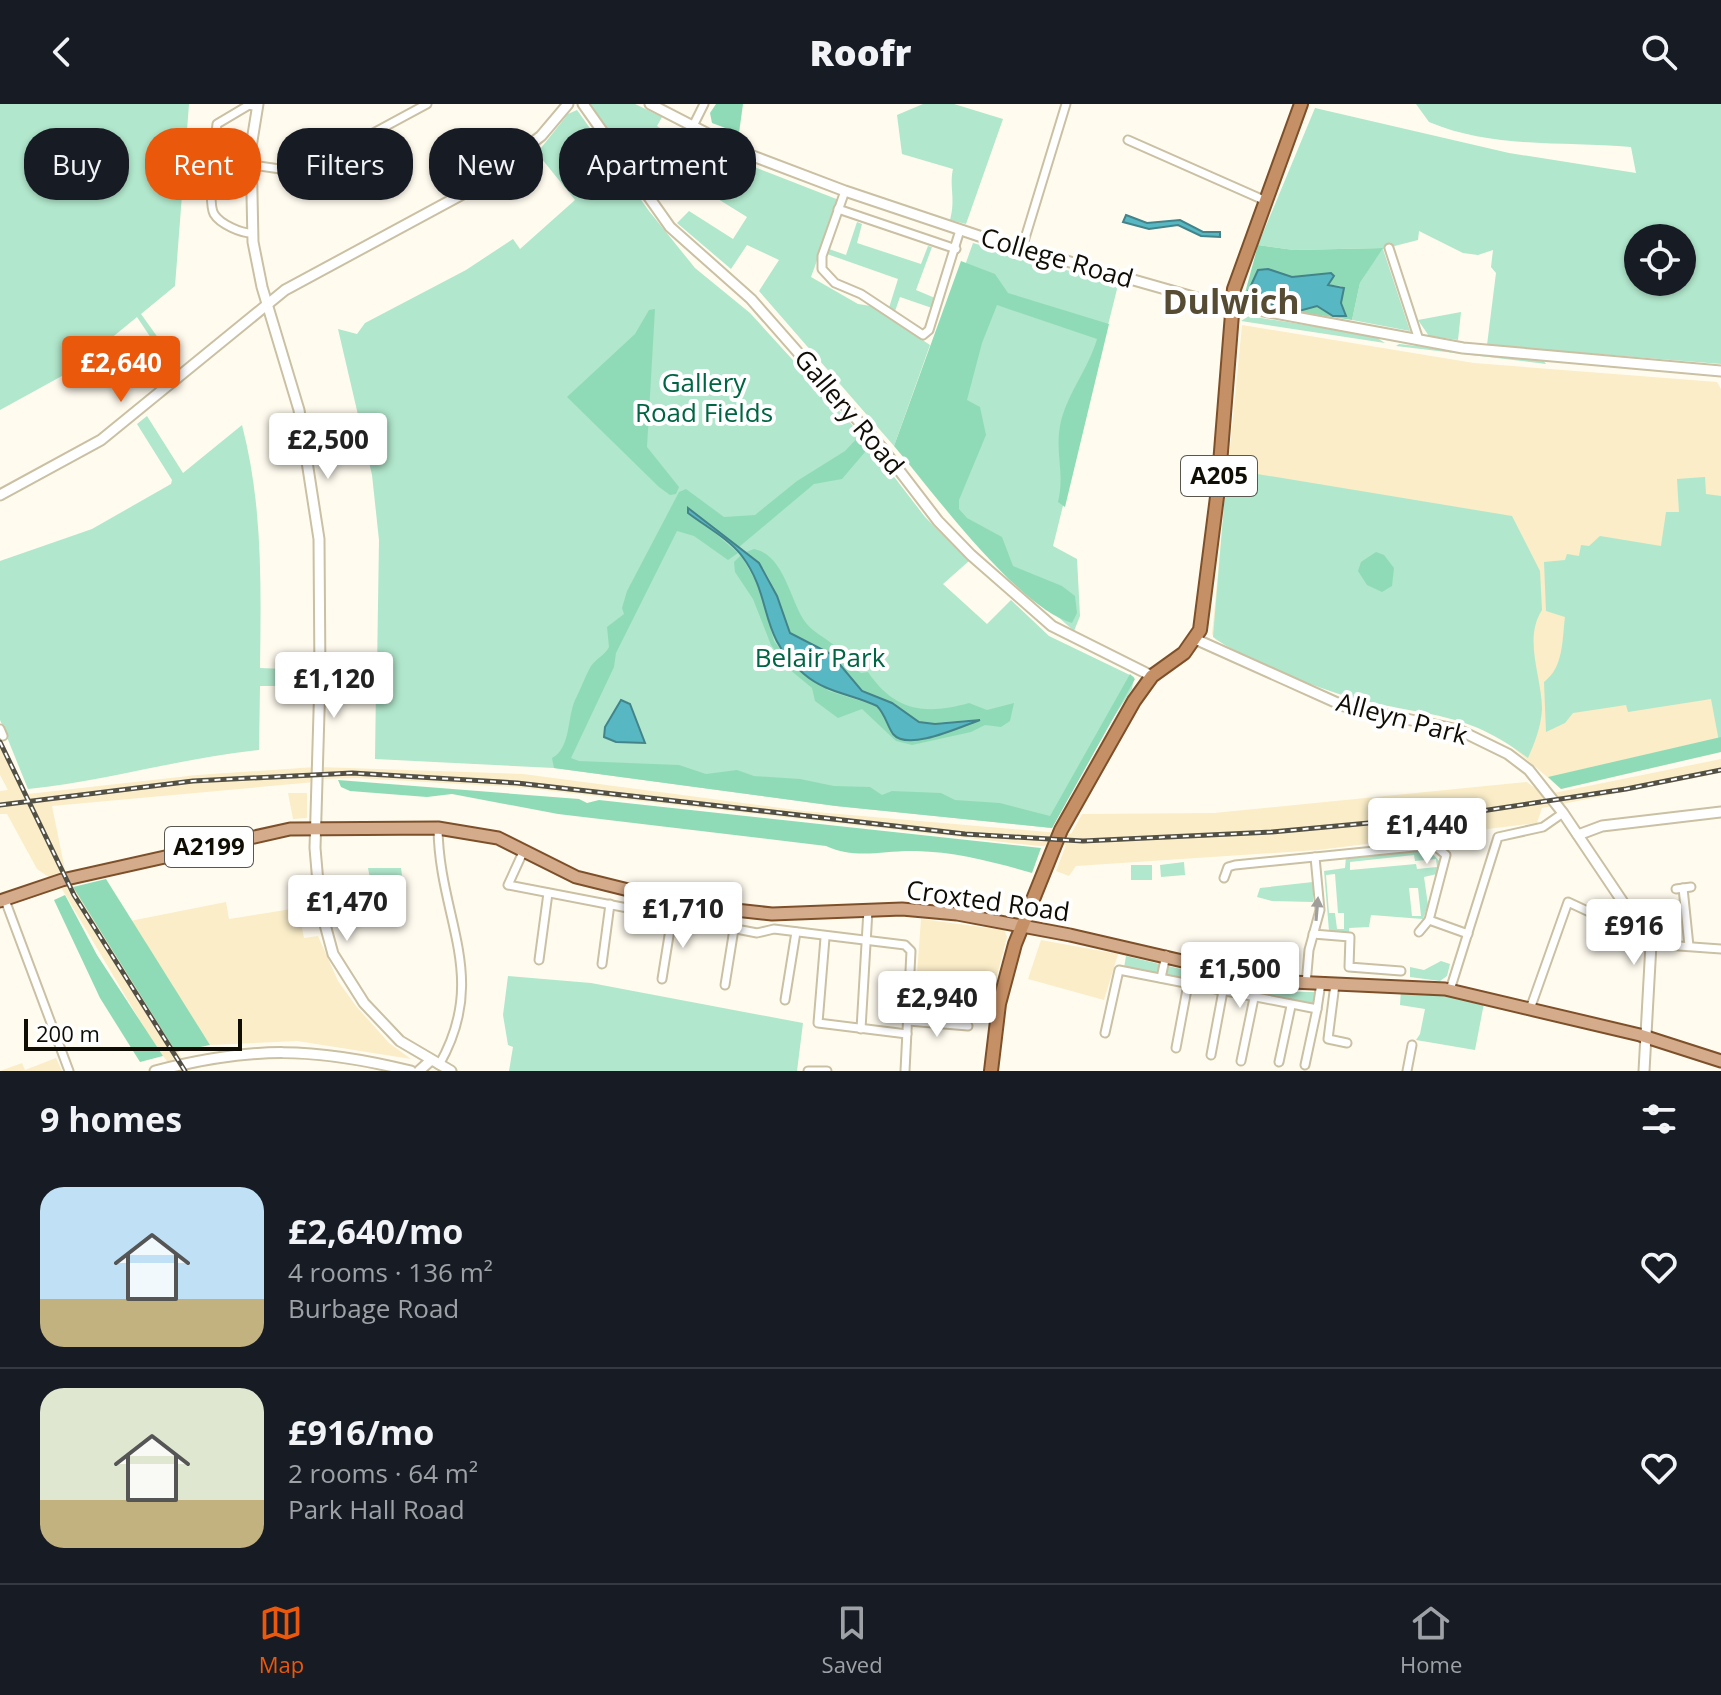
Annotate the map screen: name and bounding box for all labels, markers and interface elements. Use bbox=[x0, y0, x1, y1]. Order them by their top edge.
text: Roofr bbox=[809, 28, 912, 77]
icon: back bbox=[40, 30, 84, 74]
icon: search bbox=[1637, 30, 1681, 74]
chip: Buy bbox=[24, 128, 129, 200]
chip: Rent bbox=[145, 128, 261, 200]
chip: Filters bbox=[277, 128, 413, 200]
chip: New bbox=[429, 128, 543, 200]
chip: Apartment bbox=[559, 128, 756, 200]
street label: College Road bbox=[977, 218, 1138, 296]
map controls bbox=[1624, 224, 1696, 296]
button: locate bbox=[1624, 224, 1696, 296]
district label: Dulwich bbox=[1162, 278, 1300, 324]
pin: £2,640 bbox=[56, 336, 186, 404]
street label: Gallery Road bbox=[787, 341, 913, 482]
text: £2,640 bbox=[80, 344, 162, 380]
park label: Gallery Road Fields bbox=[635, 364, 773, 430]
pin: £2,500 bbox=[263, 413, 393, 481]
text: £2,500 bbox=[287, 421, 369, 457]
road number: A205 bbox=[1181, 456, 1257, 496]
park label: Belair Park bbox=[755, 639, 886, 675]
pin: £1,120 bbox=[269, 652, 399, 720]
text: £1,120 bbox=[293, 660, 375, 696]
street label: Alleyn Park bbox=[1333, 683, 1472, 753]
pin: £1,440 bbox=[1362, 798, 1492, 866]
text: £1,440 bbox=[1386, 806, 1468, 842]
road number: A2199 bbox=[165, 827, 253, 867]
street label: Croxted Road bbox=[904, 871, 1072, 929]
pin: £1,470 bbox=[282, 875, 412, 943]
pin: £1,710 bbox=[618, 882, 748, 950]
text: £1,470 bbox=[306, 883, 388, 919]
text: £1,710 bbox=[642, 890, 724, 926]
one-way arrow bbox=[1311, 896, 1324, 921]
pin: £916 bbox=[1587, 899, 1681, 967]
text: £916 bbox=[1604, 907, 1664, 943]
pin: £1,500 bbox=[1175, 942, 1305, 1010]
text: £1,500 bbox=[1199, 950, 1281, 986]
pin: £2,940 bbox=[872, 971, 1002, 1039]
text: £2,940 bbox=[896, 979, 978, 1015]
scale bar bbox=[24, 1015, 242, 1051]
text: 200 m bbox=[36, 1018, 100, 1048]
text: 9 homes bbox=[40, 1096, 182, 1142]
icon: filters bbox=[1637, 1097, 1681, 1141]
text: £2,640/mo bbox=[288, 1208, 463, 1254]
icon: home bbox=[104, 1219, 200, 1315]
icon: heart bbox=[1637, 1245, 1681, 1289]
text: 4 rooms · 136 m² bbox=[288, 1254, 493, 1290]
text: Burbage Road bbox=[288, 1290, 459, 1326]
text: £916/mo bbox=[288, 1409, 434, 1455]
icon: home bbox=[104, 1420, 200, 1516]
icon: heart bbox=[1637, 1446, 1681, 1490]
text: 2 rooms · 64 m² bbox=[288, 1455, 478, 1491]
text: Park Hall Road bbox=[288, 1491, 465, 1527]
tab: Map bbox=[259, 1601, 304, 1679]
tab: Saved bbox=[822, 1601, 883, 1679]
tab: Home bbox=[1400, 1601, 1462, 1679]

